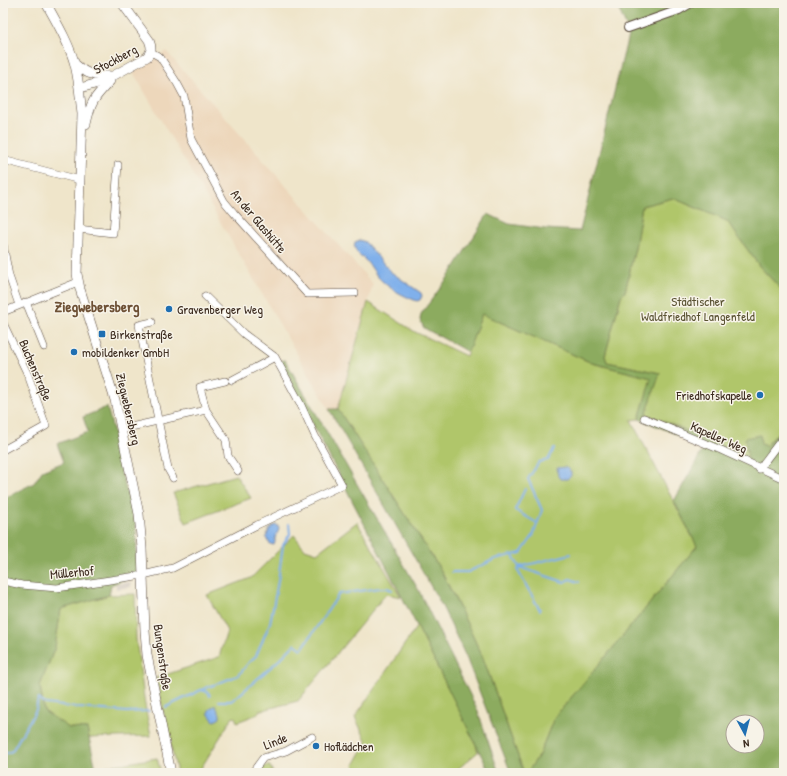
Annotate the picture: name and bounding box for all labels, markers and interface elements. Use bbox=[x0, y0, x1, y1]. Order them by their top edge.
street label: Stockberg bbox=[90, 40, 140, 78]
street label: An der Glashütte bbox=[227, 185, 291, 257]
park label: Städtischer Waldfriedhof Langenfeld bbox=[641, 292, 755, 325]
district label: Ziegwebersberg bbox=[55, 296, 140, 318]
place label: Gravenberger Weg bbox=[177, 300, 263, 318]
marker: Gravenberger Weg bbox=[164, 304, 174, 314]
place label: Birkenstraße bbox=[110, 325, 173, 343]
marker: Birkenstraße bbox=[97, 329, 107, 339]
street label: Buchenstraße bbox=[15, 337, 57, 403]
place label: mobildenker GmbH bbox=[82, 343, 169, 361]
marker: mobildenker GmbH bbox=[69, 347, 79, 357]
street label: Ziegwebersberg bbox=[112, 371, 146, 447]
place label: Friedhofskapelle bbox=[676, 386, 752, 404]
marker: Friedhofskapelle bbox=[755, 390, 765, 400]
street label: Kapeller Weg bbox=[688, 416, 750, 458]
street label: Müllerhof bbox=[49, 561, 95, 583]
street label: Bungenstraße bbox=[149, 623, 177, 691]
north arrow bbox=[725, 714, 765, 754]
street label: Linde bbox=[261, 728, 289, 754]
place label: Hoflädchen bbox=[324, 737, 374, 755]
text: N bbox=[742, 737, 750, 751]
marker: Hoflädchen bbox=[311, 741, 321, 751]

